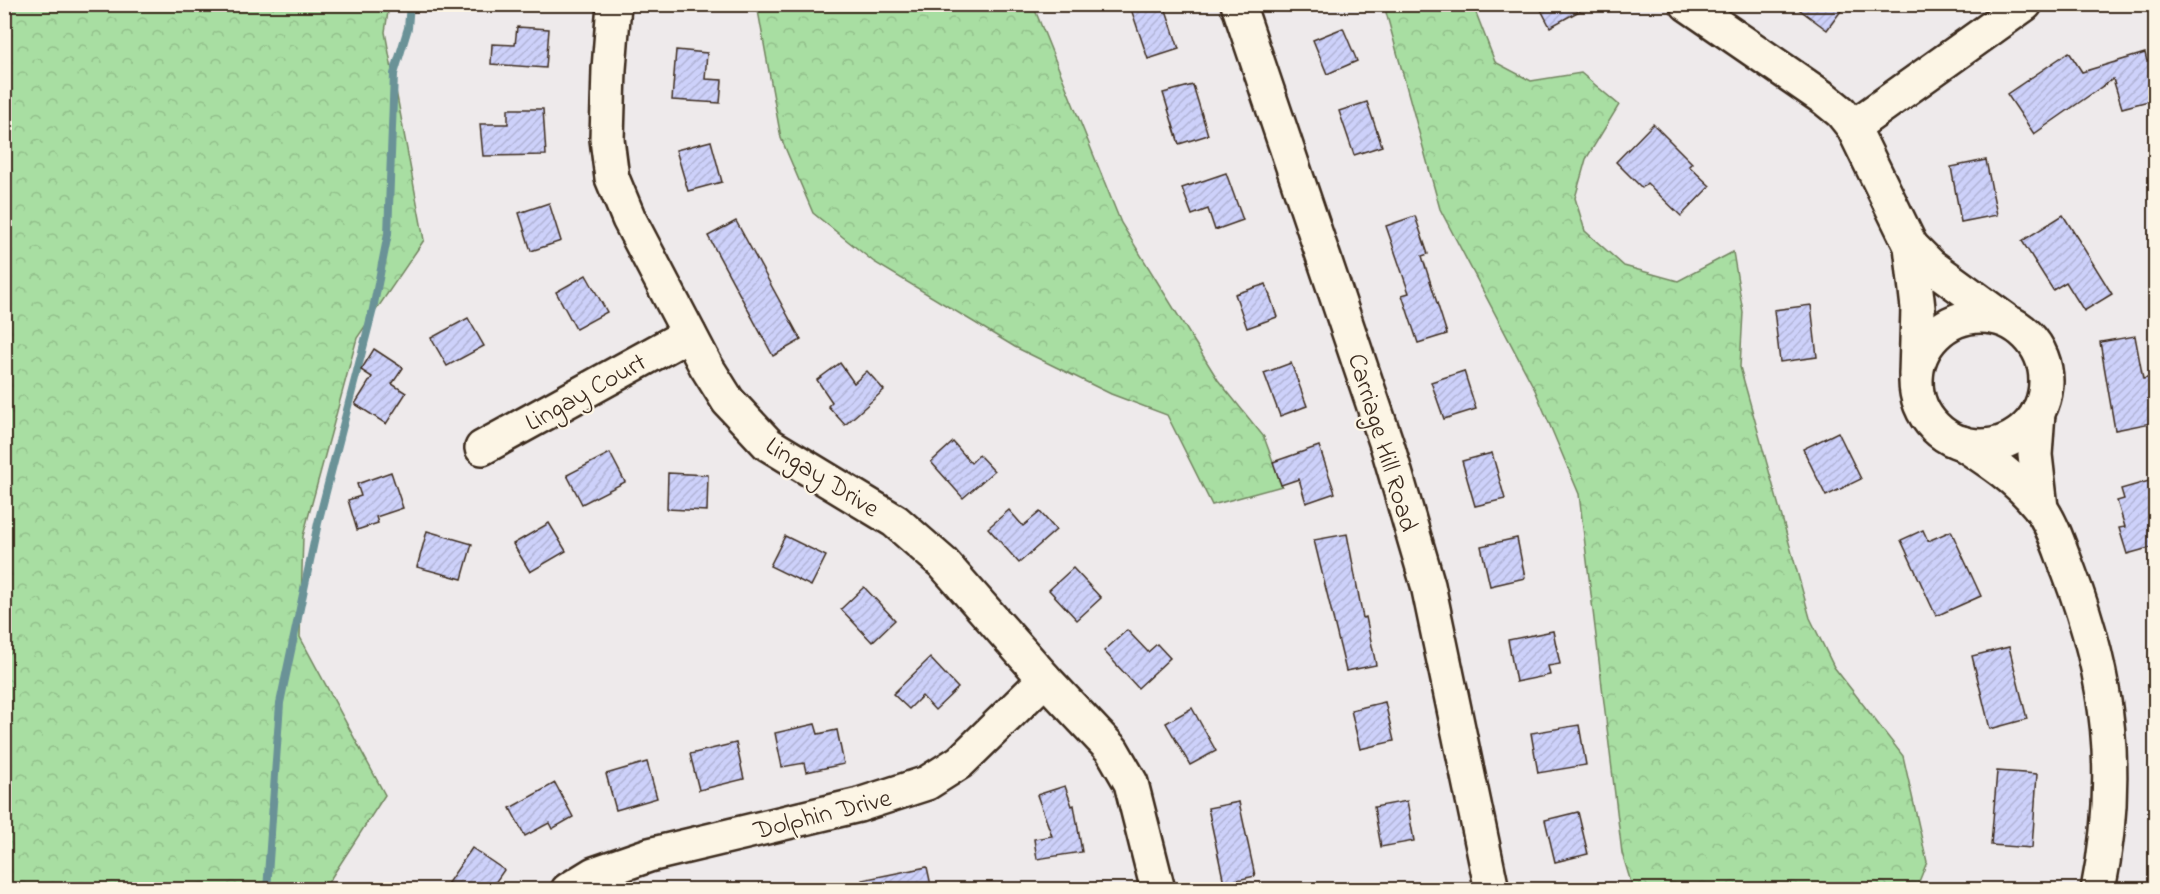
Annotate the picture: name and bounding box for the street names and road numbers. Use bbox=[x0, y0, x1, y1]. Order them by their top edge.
street label: Lingay Court bbox=[519, 345, 654, 443]
street label: Carriage Hill Road bbox=[1336, 349, 1426, 537]
street label: Lingay Drive bbox=[757, 428, 886, 529]
street label: Dolphin Drive bbox=[749, 780, 896, 852]

